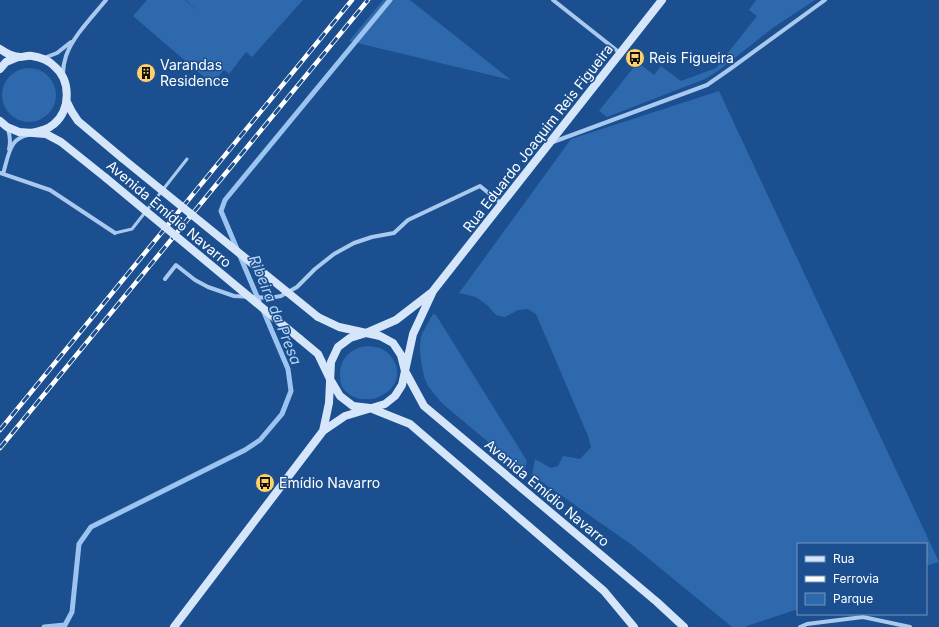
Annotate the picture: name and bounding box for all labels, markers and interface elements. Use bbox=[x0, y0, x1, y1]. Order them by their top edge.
street label: Rua Eduardo Joaquim Reis Figueira bbox=[459, 40, 616, 235]
bus stop icon: Reis Figueira bbox=[624, 47, 646, 69]
place label: Reis Figueira bbox=[649, 49, 734, 66]
place label: Varandas Residence bbox=[160, 56, 229, 89]
building icon: Varandas Residence bbox=[135, 62, 157, 84]
street label: Avenida Emídio Navarro bbox=[103, 156, 235, 271]
water label: Ribeira da Presa bbox=[245, 252, 306, 368]
street label: Avenida Emídio Navarro bbox=[481, 435, 613, 550]
bus stop icon: Emídio Navarro bbox=[254, 472, 276, 494]
place label: Emídio Navarro bbox=[279, 474, 380, 491]
legend bbox=[797, 543, 927, 615]
text: Rua bbox=[833, 551, 855, 566]
text: Ferrovia bbox=[833, 571, 879, 586]
text: Parque bbox=[833, 591, 873, 606]

